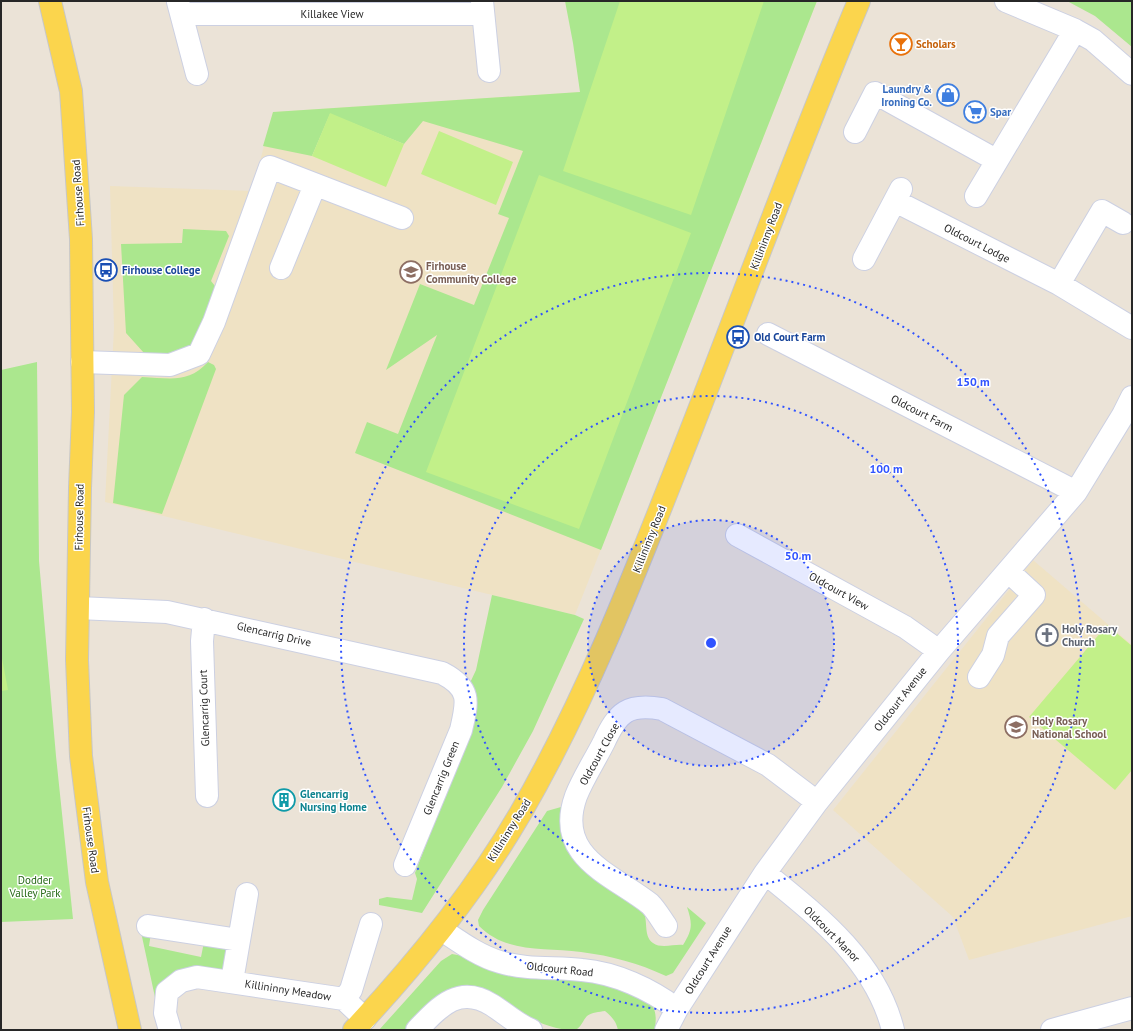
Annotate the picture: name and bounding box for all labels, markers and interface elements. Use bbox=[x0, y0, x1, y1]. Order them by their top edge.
street label: Killakee View bbox=[300, 7, 364, 21]
bar icon: Scholars bbox=[888, 31, 914, 57]
place label: Scholars bbox=[916, 37, 956, 51]
place label: Laundry & Ironing Co. bbox=[881, 82, 932, 109]
shop icon: Laundry & Ironing Co. bbox=[935, 82, 961, 108]
supermarket icon: Spar bbox=[962, 99, 988, 125]
place label: Spar bbox=[990, 105, 1011, 119]
street label: Firhouse Road bbox=[69, 159, 87, 227]
street label: Killininny Road bbox=[747, 200, 785, 272]
street label: Oldcourt Lodge bbox=[942, 220, 1013, 266]
bus stop icon: Firhouse College bbox=[93, 257, 119, 283]
school or university icon: Firhouse Community College bbox=[398, 259, 424, 285]
place label: Firhouse Community College bbox=[426, 259, 517, 286]
place label: Firhouse College bbox=[122, 263, 201, 277]
bus stop icon: Old Court Farm bbox=[725, 324, 751, 350]
place label: Old Court Farm bbox=[754, 330, 825, 344]
text: 150 m bbox=[956, 374, 990, 389]
street label: Oldcourt Farm bbox=[889, 391, 955, 435]
text: 100 m bbox=[869, 461, 903, 476]
street label: Firhouse Road bbox=[71, 483, 87, 550]
street label: Killininny Road bbox=[629, 503, 669, 575]
text: 50 m bbox=[785, 548, 811, 563]
street label: Oldcourt View bbox=[807, 569, 871, 613]
street label: Glencarrig Drive bbox=[235, 619, 313, 649]
church icon: Holy Rosary Church bbox=[1034, 622, 1060, 648]
place label: Holy Rosary Church bbox=[1062, 622, 1118, 649]
centre of rings bbox=[704, 636, 718, 650]
street label: Oldcourt Avenue bbox=[870, 664, 930, 734]
street label: Glencarrig Court bbox=[196, 669, 212, 747]
school or university icon: Holy Rosary National School bbox=[1003, 714, 1029, 740]
place label: Holy Rosary National School bbox=[1032, 714, 1107, 741]
street label: Oldcourt Close bbox=[576, 720, 622, 788]
street label: Glencarrig Green bbox=[420, 739, 462, 817]
building icon: Glencarrig Nursing Home bbox=[271, 787, 297, 813]
place label: Glencarrig Nursing Home bbox=[300, 787, 367, 814]
street label: Killininny Road bbox=[484, 796, 534, 864]
street label: Firhouse Road bbox=[79, 806, 103, 874]
park label: Dodder Valley Park bbox=[9, 873, 61, 900]
street label: Oldcourt Manor bbox=[801, 903, 863, 965]
street label: Oldcourt Avenue bbox=[681, 923, 735, 997]
street label: Oldcourt Road bbox=[526, 959, 594, 979]
street label: Killininny Meadow bbox=[244, 976, 332, 1004]

